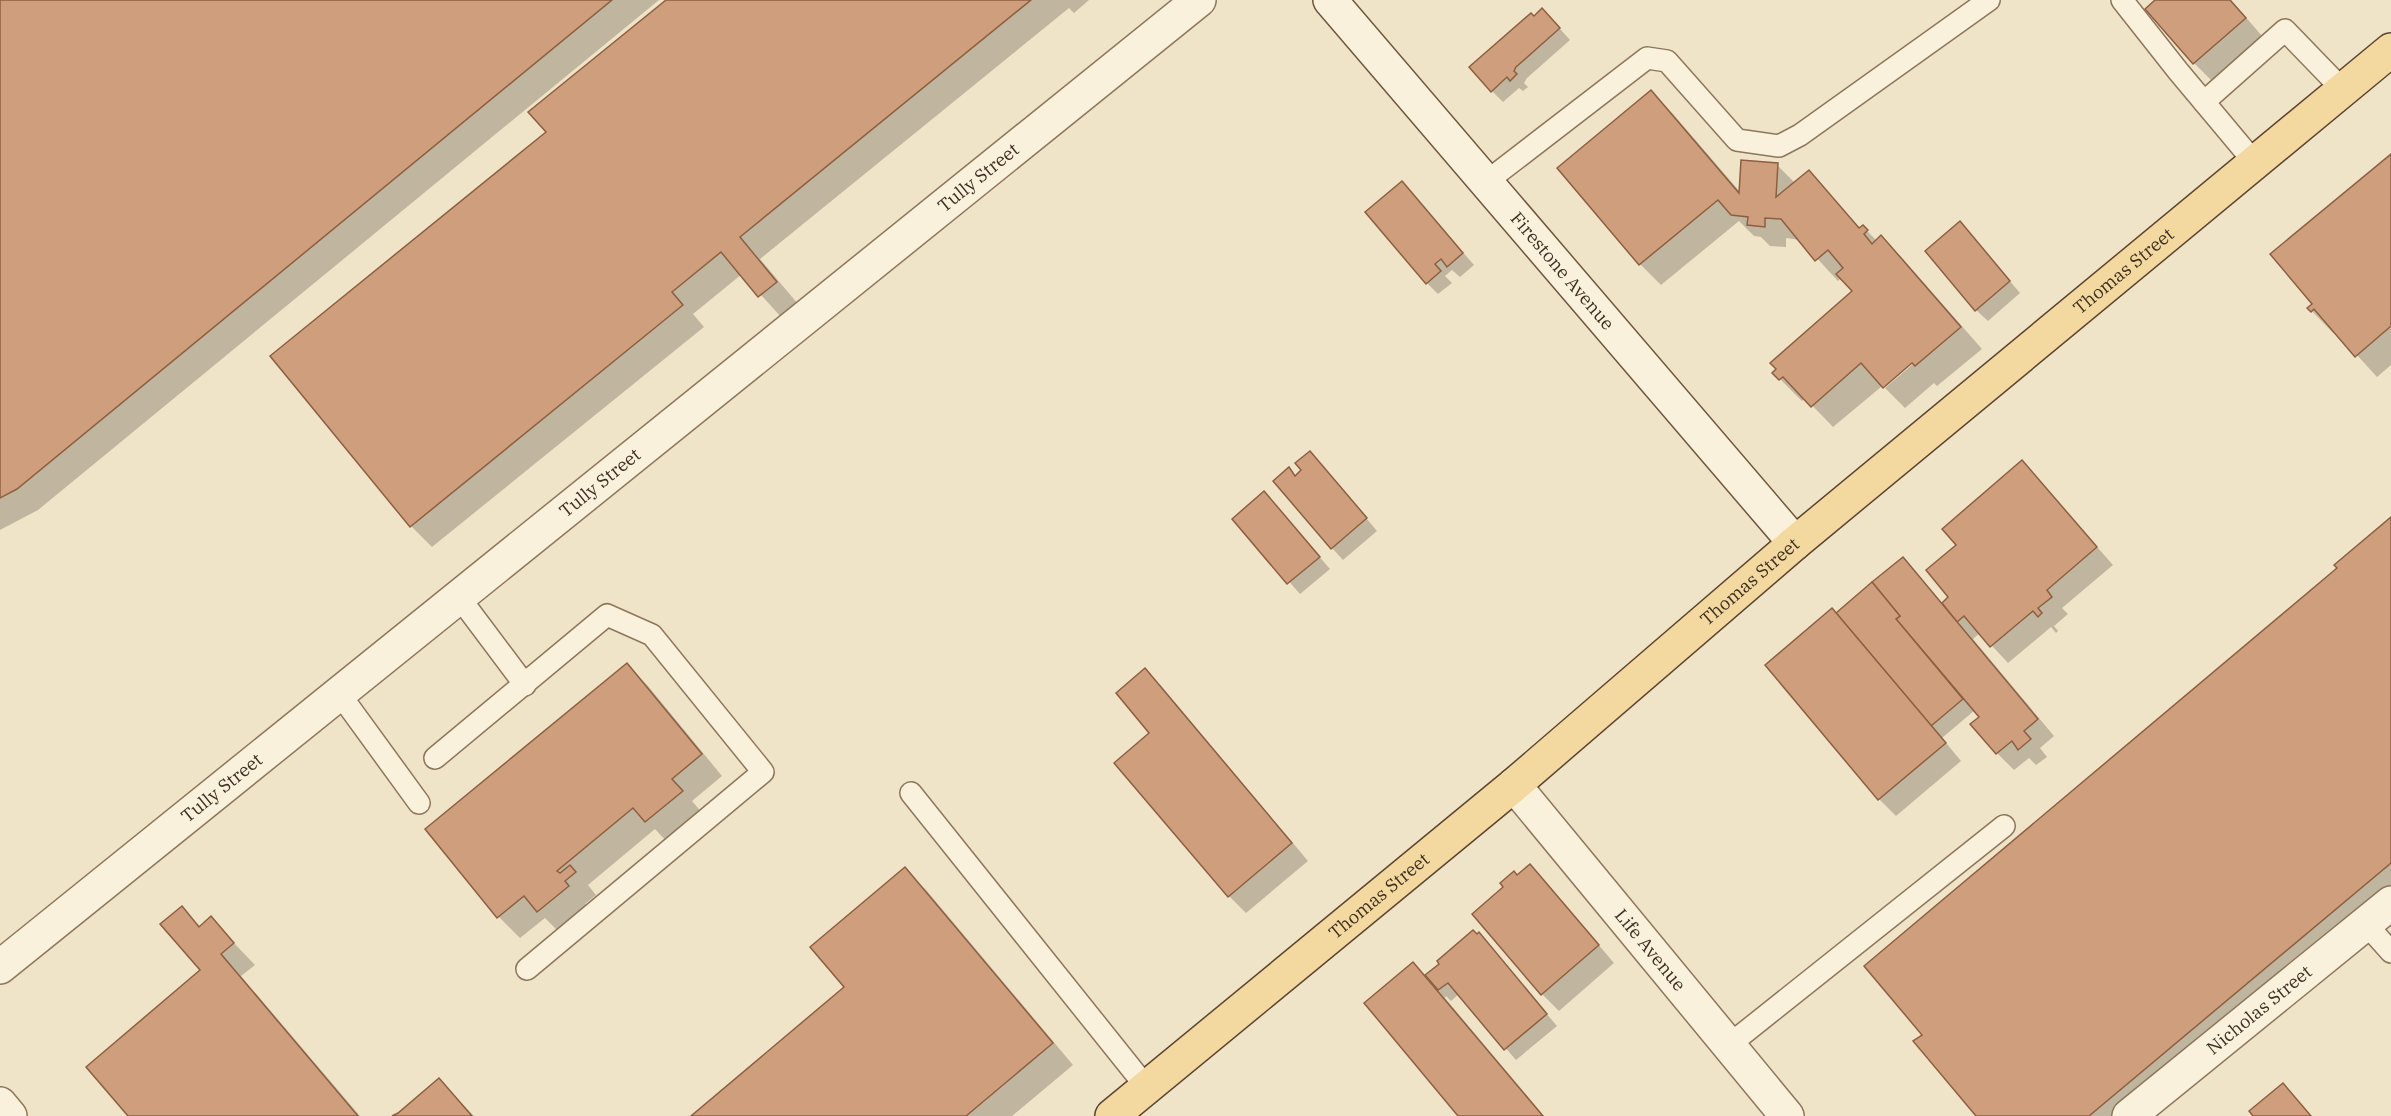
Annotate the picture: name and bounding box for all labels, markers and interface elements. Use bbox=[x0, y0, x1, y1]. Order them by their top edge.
street label: Tully Street bbox=[933, 138, 1023, 217]
street label: Firestone Avenue bbox=[1506, 207, 1619, 335]
street label: Thomas Street bbox=[2068, 223, 2178, 319]
street label: Tully Street bbox=[555, 443, 645, 522]
street label: Thomas Street bbox=[1695, 532, 1804, 631]
street label: Tully Street bbox=[176, 748, 267, 827]
street label: Thomas Street bbox=[1324, 847, 1434, 944]
street label: Life Avenue bbox=[1610, 904, 1691, 996]
street label: Nicholas Street bbox=[2202, 960, 2316, 1059]

